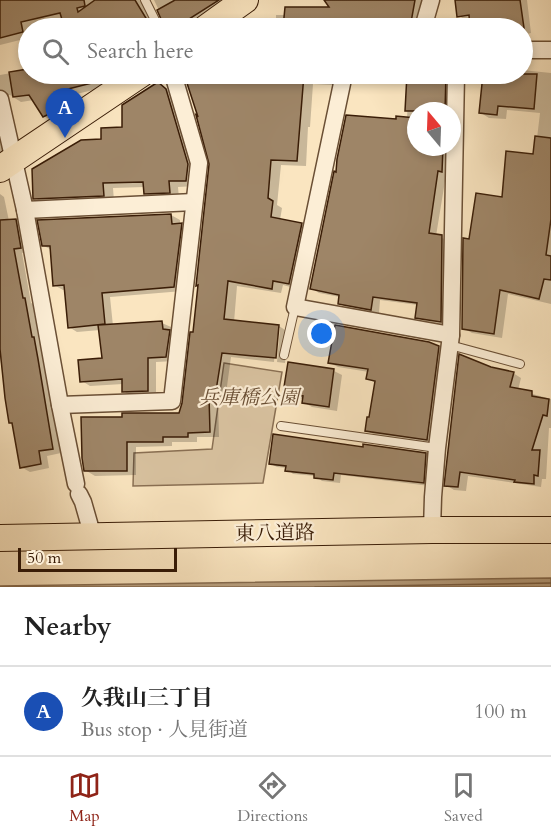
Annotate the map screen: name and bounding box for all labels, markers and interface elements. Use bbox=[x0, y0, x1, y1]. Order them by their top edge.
search box bbox=[18, 18, 533, 84]
icon: search bbox=[39, 35, 72, 68]
text: Search here bbox=[87, 36, 194, 66]
pin: A bbox=[46, 88, 84, 138]
north arrow bbox=[407, 102, 461, 156]
your location bbox=[307, 319, 336, 348]
park label: 兵庫橋公園 bbox=[199, 384, 302, 411]
street label: 東八道路 bbox=[235, 519, 315, 547]
scale bar bbox=[18, 545, 177, 572]
text: 50 m bbox=[27, 547, 61, 569]
text: Nearby bbox=[24, 609, 112, 644]
text: 久我山三丁目 bbox=[81, 683, 213, 713]
text: A bbox=[36, 698, 51, 725]
text: 100 m bbox=[474, 698, 527, 725]
text: Bus stop · 人見街道 bbox=[81, 716, 248, 743]
tab: Map bbox=[68, 769, 101, 827]
tab: Directions bbox=[237, 769, 308, 827]
tab: Saved bbox=[444, 769, 483, 827]

